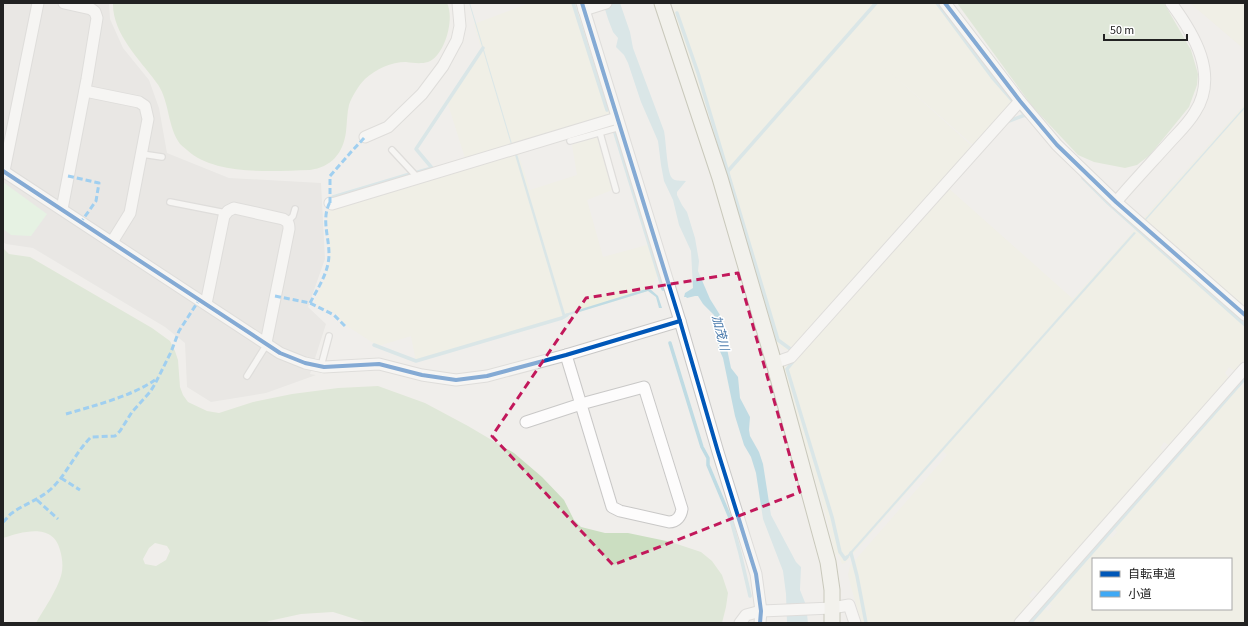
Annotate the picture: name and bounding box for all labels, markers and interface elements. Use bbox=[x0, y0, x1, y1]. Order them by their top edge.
scale bar bbox=[1104, 16, 1187, 42]
text: 50 m bbox=[1110, 22, 1134, 39]
water label: 加茂川 bbox=[707, 313, 733, 354]
legend bbox=[1092, 558, 1232, 610]
text: 自転車道 bbox=[1128, 566, 1176, 583]
text: 小道 bbox=[1128, 586, 1152, 603]

